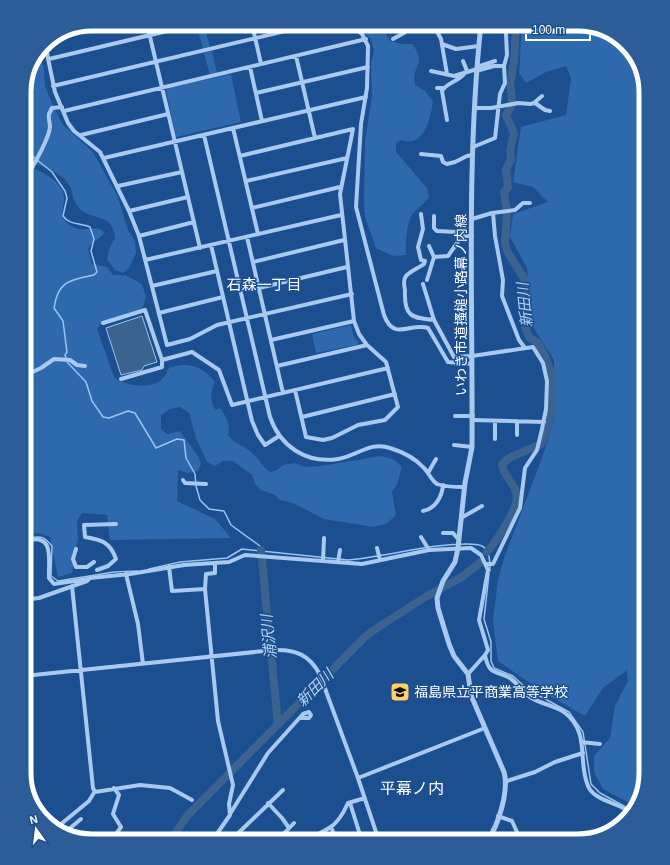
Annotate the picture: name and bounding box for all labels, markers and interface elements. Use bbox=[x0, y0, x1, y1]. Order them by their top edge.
scale bar bbox=[526, 16, 590, 42]
text: 100 m bbox=[532, 23, 565, 37]
street label: いわき市道搔槌小路幕ノ内線 bbox=[453, 214, 469, 396]
district label: 石森一丁目 bbox=[226, 276, 302, 293]
water label: 新田川 bbox=[513, 280, 535, 328]
water label: 浦沢川 bbox=[257, 612, 279, 660]
water label: 新田川 bbox=[293, 664, 338, 710]
school or university icon: 福島県立平商業高等学校 bbox=[389, 681, 411, 703]
place label: 福島県立平商業高等学校 bbox=[414, 684, 568, 700]
district label: 平幕ノ内 bbox=[380, 780, 444, 797]
north arrow bbox=[16, 809, 56, 849]
text: N bbox=[28, 813, 39, 826]

